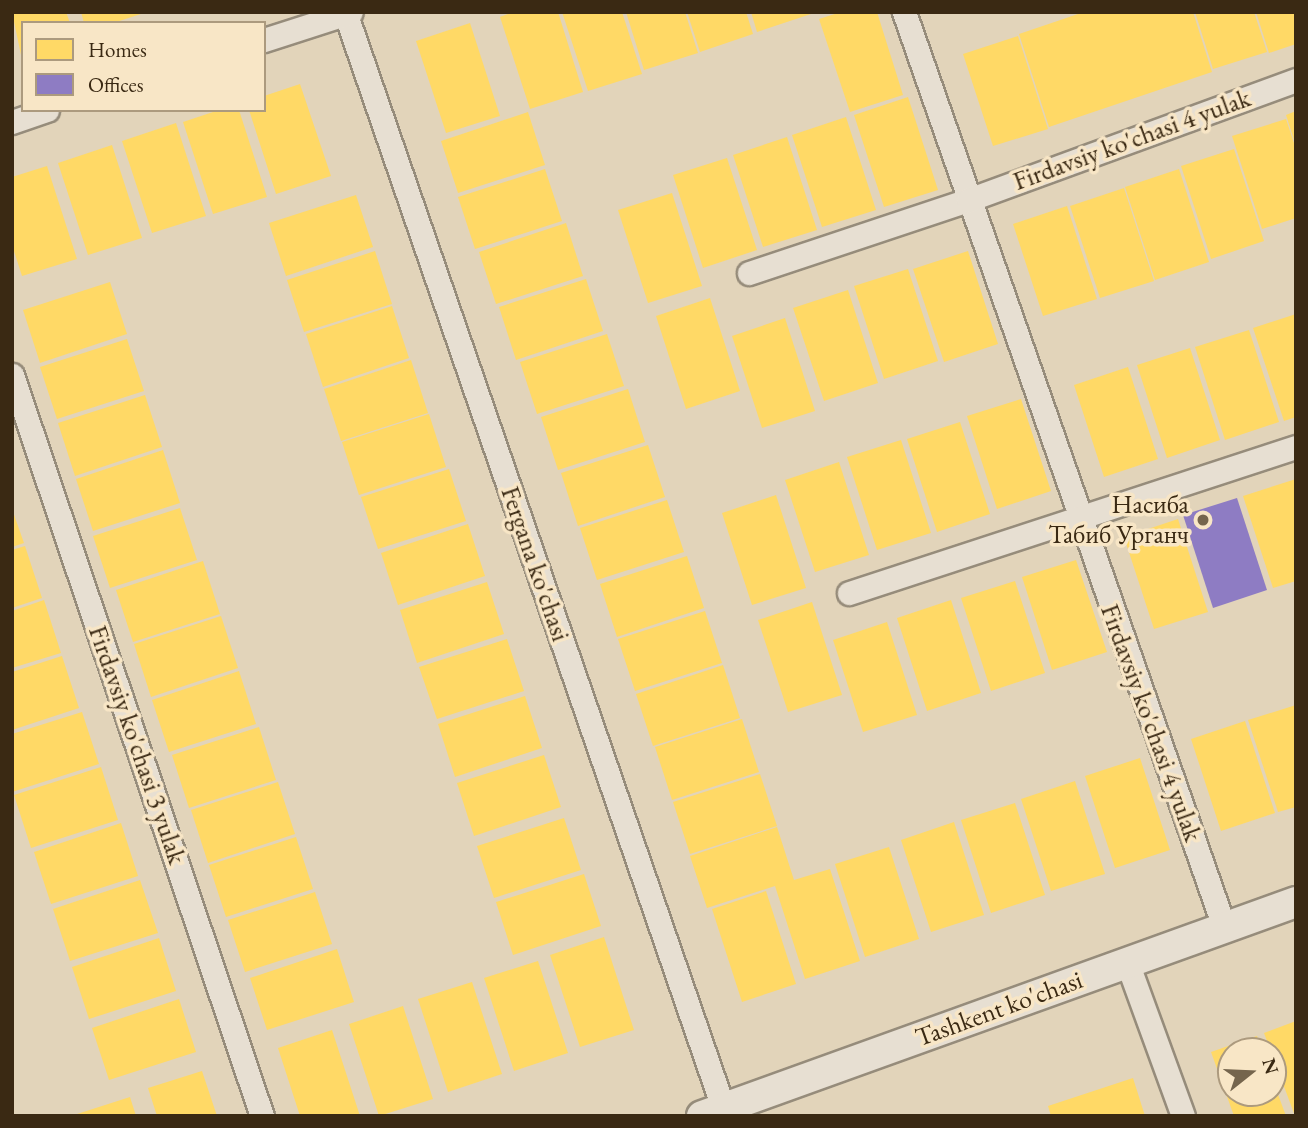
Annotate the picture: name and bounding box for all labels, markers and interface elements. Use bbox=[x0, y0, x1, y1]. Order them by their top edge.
legend bbox=[21, 21, 266, 112]
text: Homes bbox=[88, 36, 147, 63]
text: Offices bbox=[88, 71, 143, 98]
street label: Firdavsiy ko'chasi 4 yulak bbox=[1009, 83, 1255, 197]
street label: Fergana ko'chasi bbox=[494, 482, 576, 646]
place label: Насиба Табиб Урганч bbox=[1048, 489, 1189, 550]
marker: Насиба Табиб Урганч bbox=[1195, 512, 1211, 528]
street label: Firdavsiy ko'chasi 4 yulak bbox=[1094, 600, 1208, 846]
street label: Firdavsiy ko'chasi 3 yulak bbox=[82, 622, 192, 868]
street label: Tashkent ko'chasi bbox=[911, 964, 1087, 1054]
north arrow bbox=[1217, 1037, 1287, 1107]
text: N bbox=[1256, 1055, 1285, 1077]

